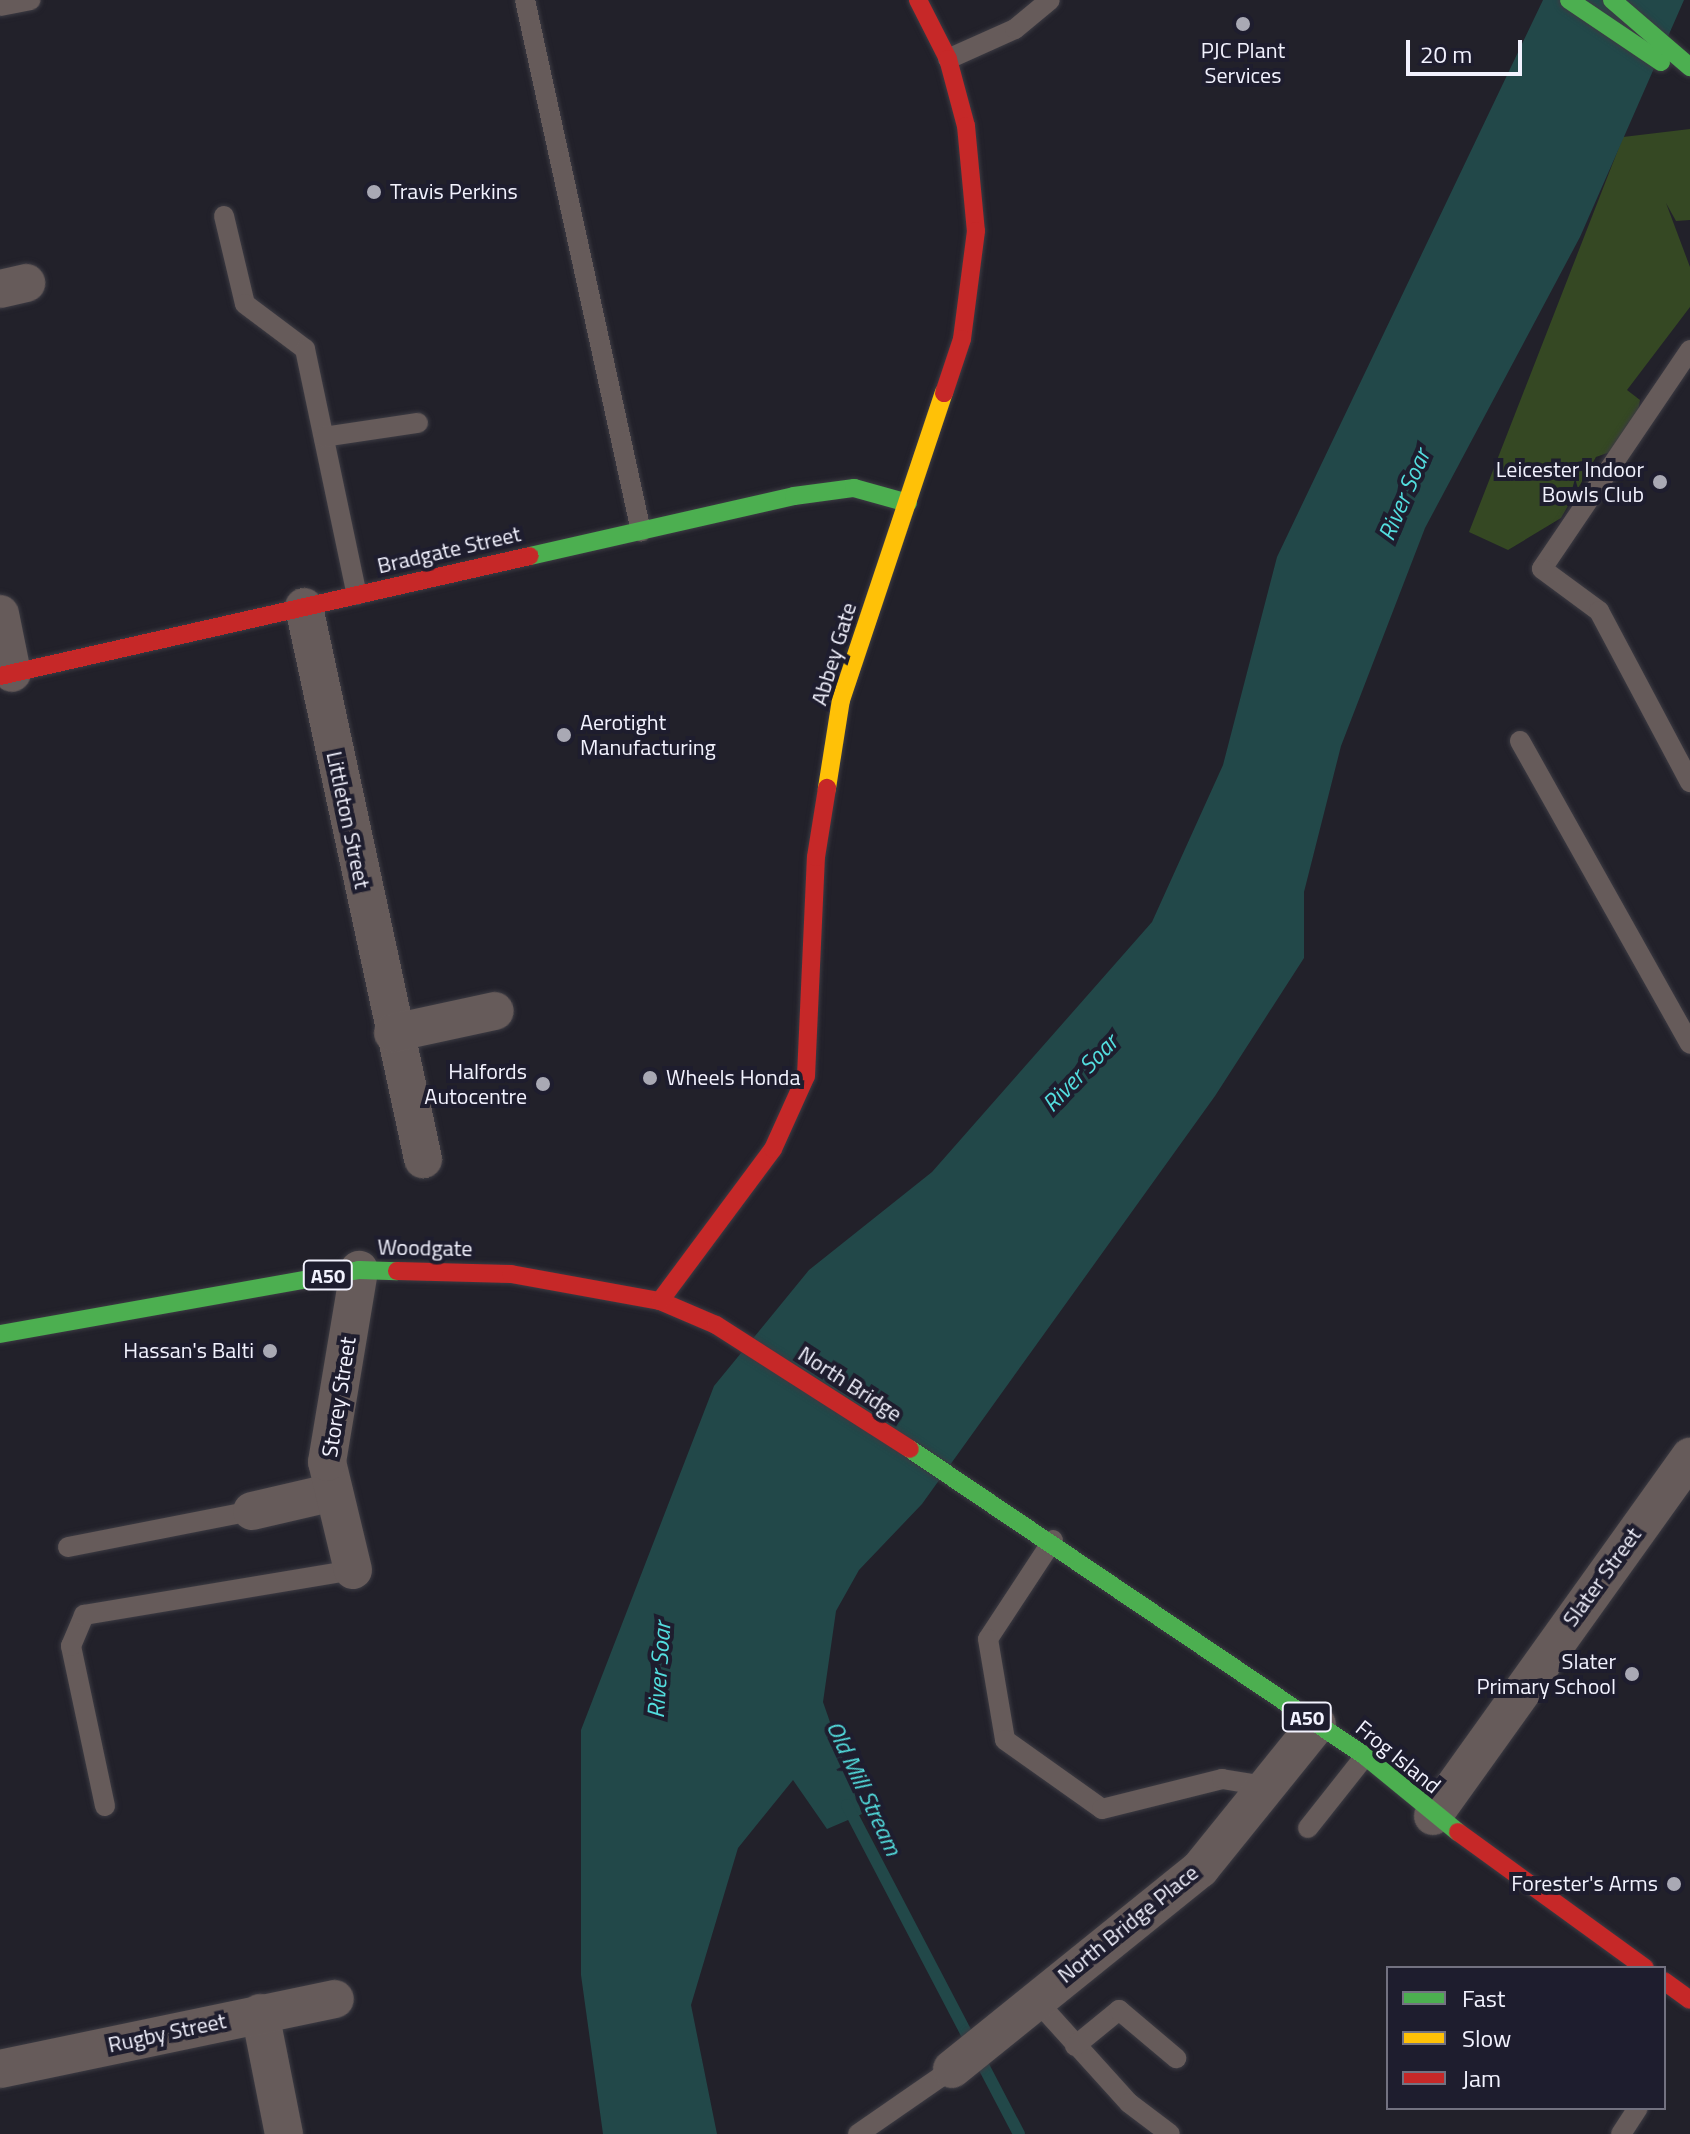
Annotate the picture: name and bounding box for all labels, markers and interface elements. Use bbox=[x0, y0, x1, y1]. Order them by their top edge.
marker: PJC Plant Services bbox=[1234, 15, 1252, 33]
scale bar bbox=[1410, 24, 1526, 74]
text: 20 m bbox=[1420, 36, 1472, 72]
place label: PJC Plant Services bbox=[1201, 37, 1285, 88]
place label: Travis Perkins bbox=[390, 179, 518, 205]
marker: Travis Perkins bbox=[365, 183, 383, 201]
water label: River Soar bbox=[1372, 445, 1436, 545]
place label: Leicester Indoor Bowls Club bbox=[1496, 456, 1644, 508]
marker: Leicester Indoor Bowls Club bbox=[1651, 473, 1669, 491]
street label: Bradgate Street bbox=[375, 521, 523, 579]
street label: Abbey Gate bbox=[806, 599, 862, 709]
place label: Aerotight Manufacturing bbox=[580, 709, 716, 760]
marker: Aerotight Manufacturing bbox=[555, 726, 573, 744]
street label: Littleton Street bbox=[321, 749, 375, 891]
water label: River Soar bbox=[1036, 1028, 1124, 1118]
place label: Halfords Autocentre bbox=[424, 1058, 527, 1110]
place label: Wheels Honda bbox=[666, 1065, 801, 1091]
marker: Wheels Honda bbox=[641, 1069, 659, 1087]
marker: Halfords Autocentre bbox=[534, 1075, 552, 1093]
street label: Woodgate bbox=[377, 1234, 473, 1262]
road number: A50 bbox=[302, 1259, 354, 1291]
street label: Storey Street bbox=[316, 1335, 362, 1459]
place label: Hassan's Balti bbox=[123, 1338, 254, 1364]
street label: North Bridge bbox=[793, 1341, 907, 1427]
marker: Hassan's Balti bbox=[261, 1342, 279, 1360]
street label: Slater Street bbox=[1557, 1522, 1647, 1632]
water label: River Soar bbox=[641, 1621, 677, 1719]
place label: Slater Primary School bbox=[1476, 1648, 1616, 1700]
marker: Slater Primary School bbox=[1623, 1665, 1641, 1683]
road number: A50 bbox=[1281, 1701, 1333, 1733]
street label: Frog Island bbox=[1350, 1715, 1446, 1799]
water label: Old Mill Stream bbox=[820, 1716, 908, 1860]
street label: North Bridge Place bbox=[1052, 1859, 1204, 1989]
place label: Forester's Arms bbox=[1511, 1871, 1658, 1897]
marker: Forester's Arms bbox=[1665, 1875, 1683, 1893]
legend bbox=[1386, 1966, 1666, 2110]
text: Fast bbox=[1462, 1980, 1505, 2016]
street label: Rugby Street bbox=[106, 2008, 228, 2058]
text: Slow bbox=[1462, 2020, 1511, 2056]
text: Jam bbox=[1462, 2060, 1501, 2096]

